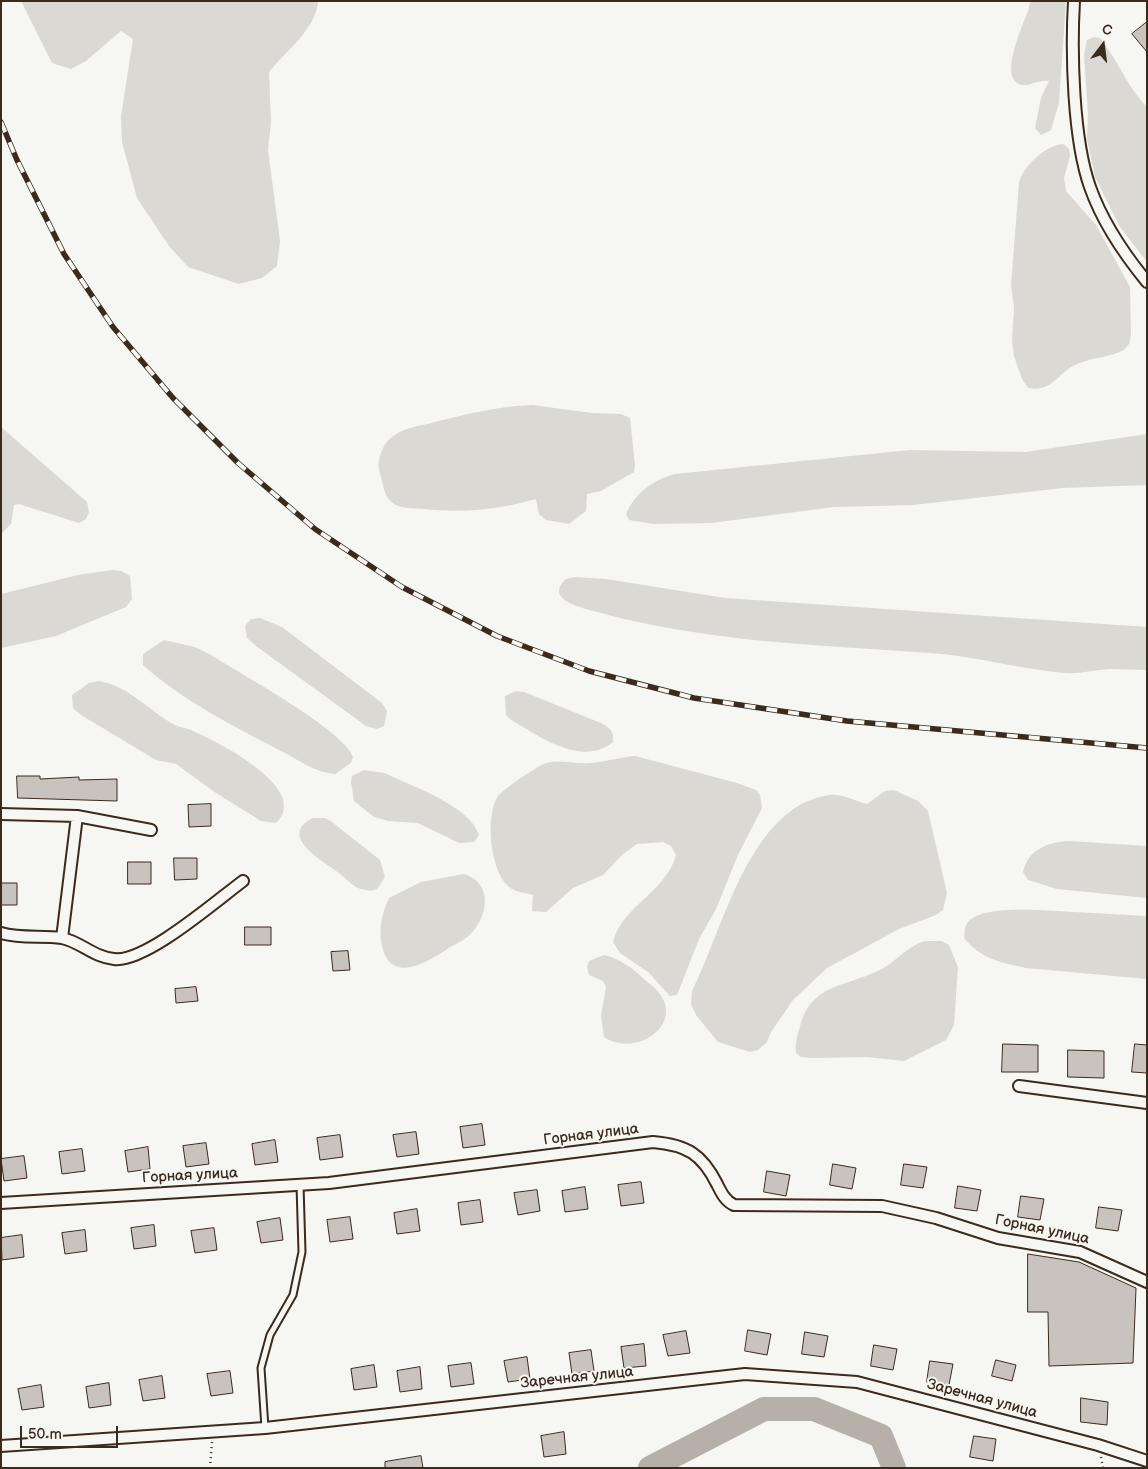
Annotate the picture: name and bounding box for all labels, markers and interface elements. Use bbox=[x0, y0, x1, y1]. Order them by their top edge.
north arrow bbox=[1078, 20, 1128, 70]
text: С bbox=[1100, 21, 1114, 39]
street label: Горная улица bbox=[542, 1120, 640, 1150]
street label: Горная улица bbox=[142, 1165, 238, 1187]
street label: Горная улица bbox=[993, 1211, 1091, 1249]
street label: Заречная улица bbox=[520, 1363, 634, 1393]
street label: Заречная улица bbox=[925, 1376, 1039, 1422]
scale bar bbox=[22, 1416, 120, 1448]
text: 50 m bbox=[28, 1425, 62, 1444]

